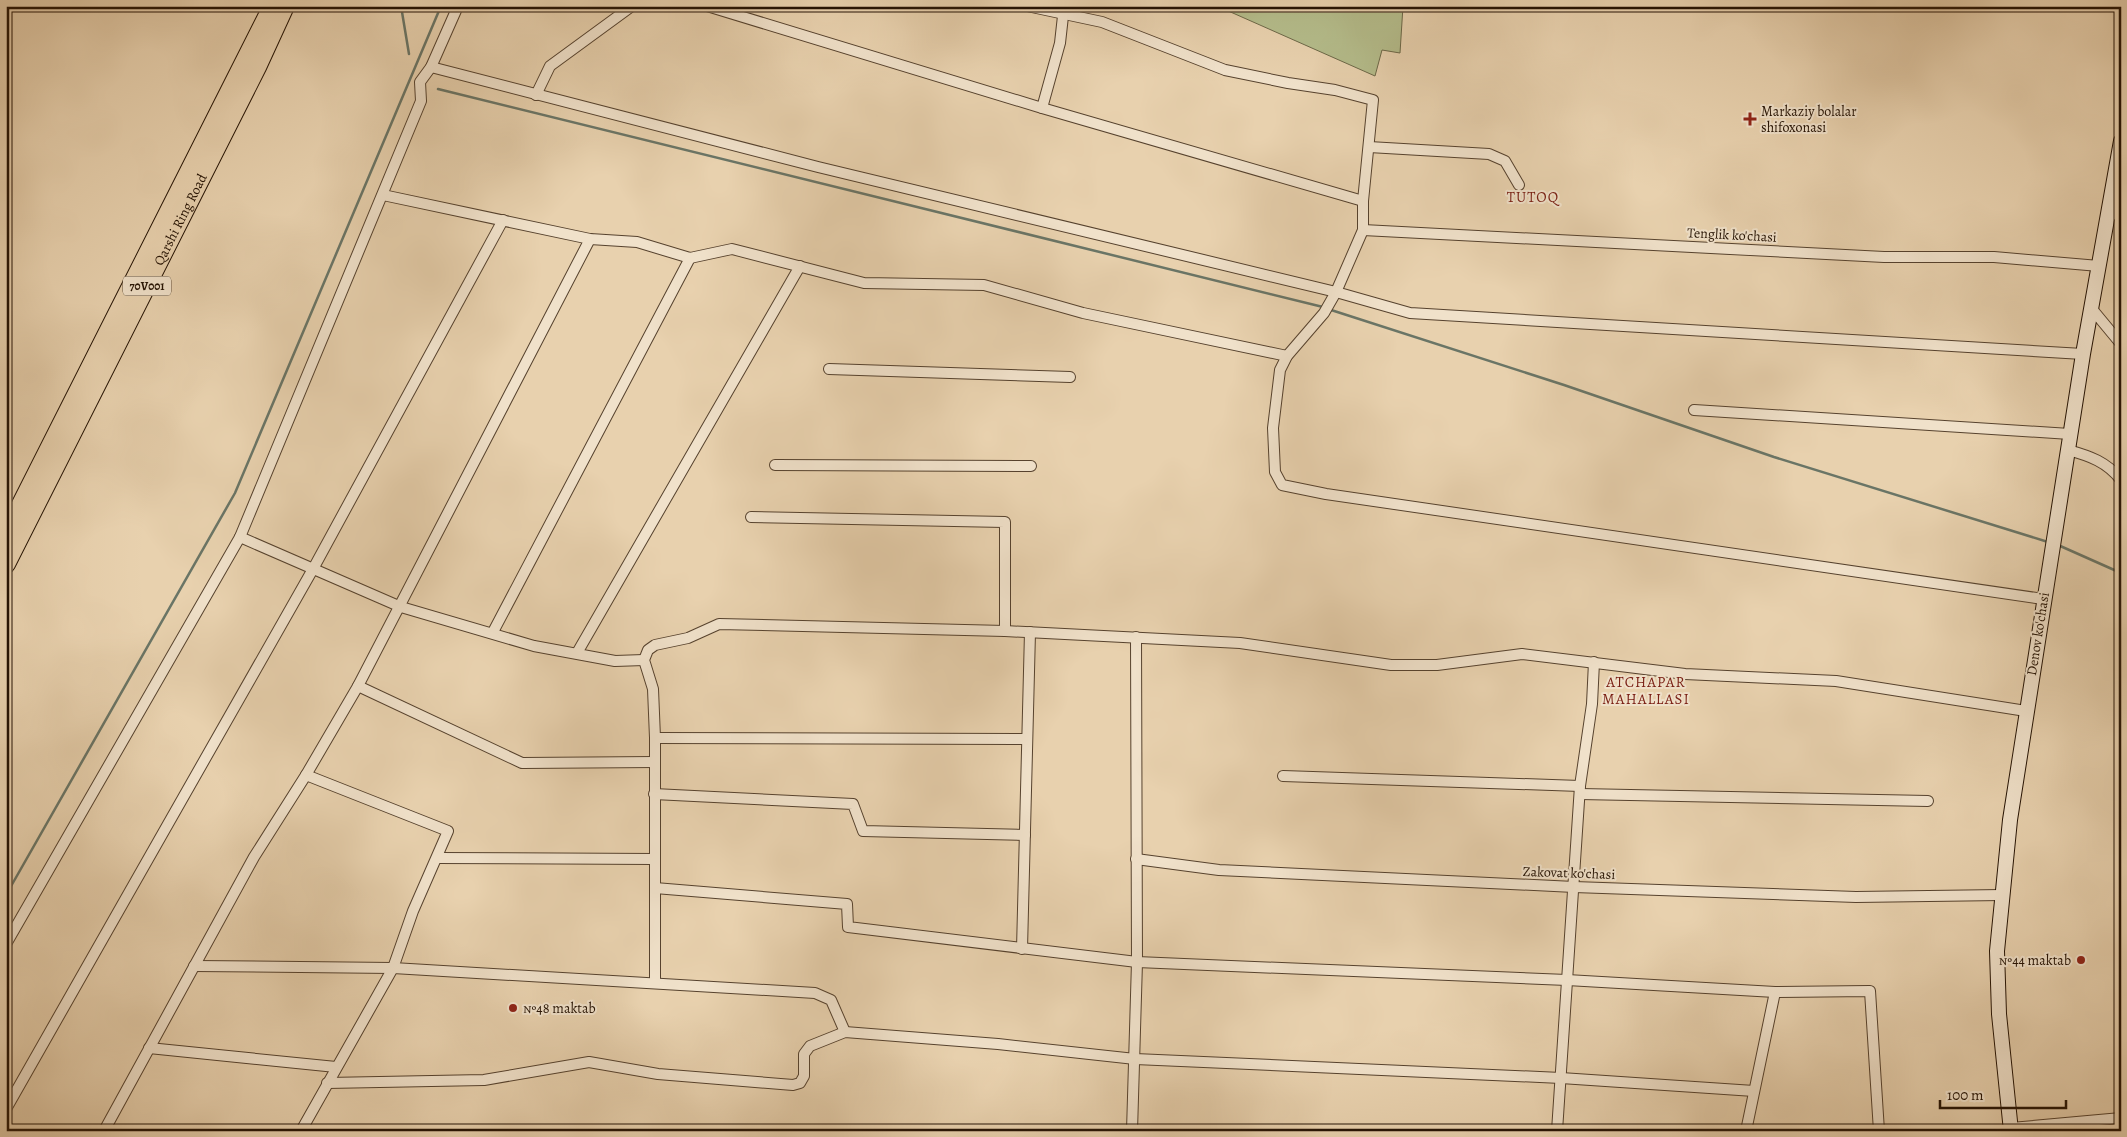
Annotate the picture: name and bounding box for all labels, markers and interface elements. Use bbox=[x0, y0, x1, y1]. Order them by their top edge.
place label: Markaziy bolalar shifoxonasi bbox=[1761, 102, 1857, 137]
marker: Markaziy bolalar shifoxonasi bbox=[1743, 112, 1757, 126]
street label: Qarshi Ring Road bbox=[149, 170, 211, 269]
district label: TUTOQ bbox=[1507, 187, 1561, 207]
street label: Tenglik ko'chasi bbox=[1687, 223, 1777, 247]
road number: 70V001 bbox=[123, 276, 171, 296]
street label: Denov ko'chasi bbox=[2022, 591, 2054, 677]
district label: ATCHAPAR MAHALLASI bbox=[1602, 672, 1690, 709]
street label: Zakovat ko'chasi bbox=[1522, 862, 1616, 884]
place label: №44 maktab bbox=[1999, 951, 2071, 970]
marker: №44 maktab bbox=[2075, 954, 2087, 966]
place label: №48 maktab bbox=[523, 999, 596, 1018]
marker: №48 maktab bbox=[507, 1002, 519, 1014]
scale bar bbox=[1940, 1077, 2066, 1109]
text: 100 m bbox=[1947, 1085, 1984, 1105]

